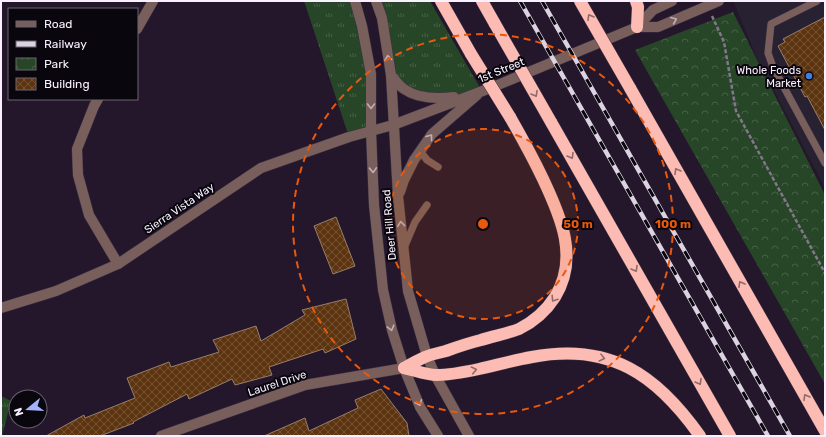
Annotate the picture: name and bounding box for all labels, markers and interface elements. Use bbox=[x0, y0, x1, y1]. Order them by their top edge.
legend bbox=[8, 8, 138, 100]
one-way arrow bbox=[587, 14, 594, 22]
one-way arrow bbox=[671, 16, 678, 24]
text: Road bbox=[44, 17, 72, 31]
text: Railway bbox=[44, 37, 87, 51]
one-way arrow bbox=[384, 55, 393, 61]
street label: 1st Street bbox=[476, 55, 527, 86]
text: Park bbox=[44, 57, 70, 71]
place label: Whole Foods Market bbox=[737, 64, 802, 90]
marker: Whole Foods Market bbox=[804, 71, 814, 81]
text: Building bbox=[44, 77, 90, 91]
one-way arrow bbox=[531, 90, 538, 97]
one-way arrow bbox=[367, 103, 375, 109]
one-way arrow bbox=[425, 135, 432, 142]
one-way arrow bbox=[566, 152, 573, 159]
one-way arrow bbox=[369, 167, 377, 173]
one-way arrow bbox=[674, 168, 682, 175]
street label: Sierra Vista Way bbox=[142, 180, 217, 237]
street label: Deer Hill Road bbox=[380, 189, 399, 261]
centre of rings bbox=[476, 217, 490, 231]
text: 50 m bbox=[563, 217, 593, 231]
text: 100 m bbox=[655, 217, 691, 231]
one-way arrow bbox=[397, 221, 406, 227]
one-way arrow bbox=[630, 265, 637, 272]
one-way arrow bbox=[739, 281, 746, 288]
one-way arrow bbox=[551, 294, 558, 301]
one-way arrow bbox=[387, 325, 395, 331]
one-way arrow bbox=[599, 353, 605, 361]
one-way arrow bbox=[471, 366, 477, 374]
street label: Laurel Drive bbox=[246, 368, 308, 399]
one-way arrow bbox=[695, 378, 702, 385]
north arrow bbox=[8, 389, 48, 429]
one-way arrow bbox=[803, 394, 810, 401]
one-way arrow bbox=[414, 400, 422, 407]
text: N bbox=[12, 406, 26, 418]

